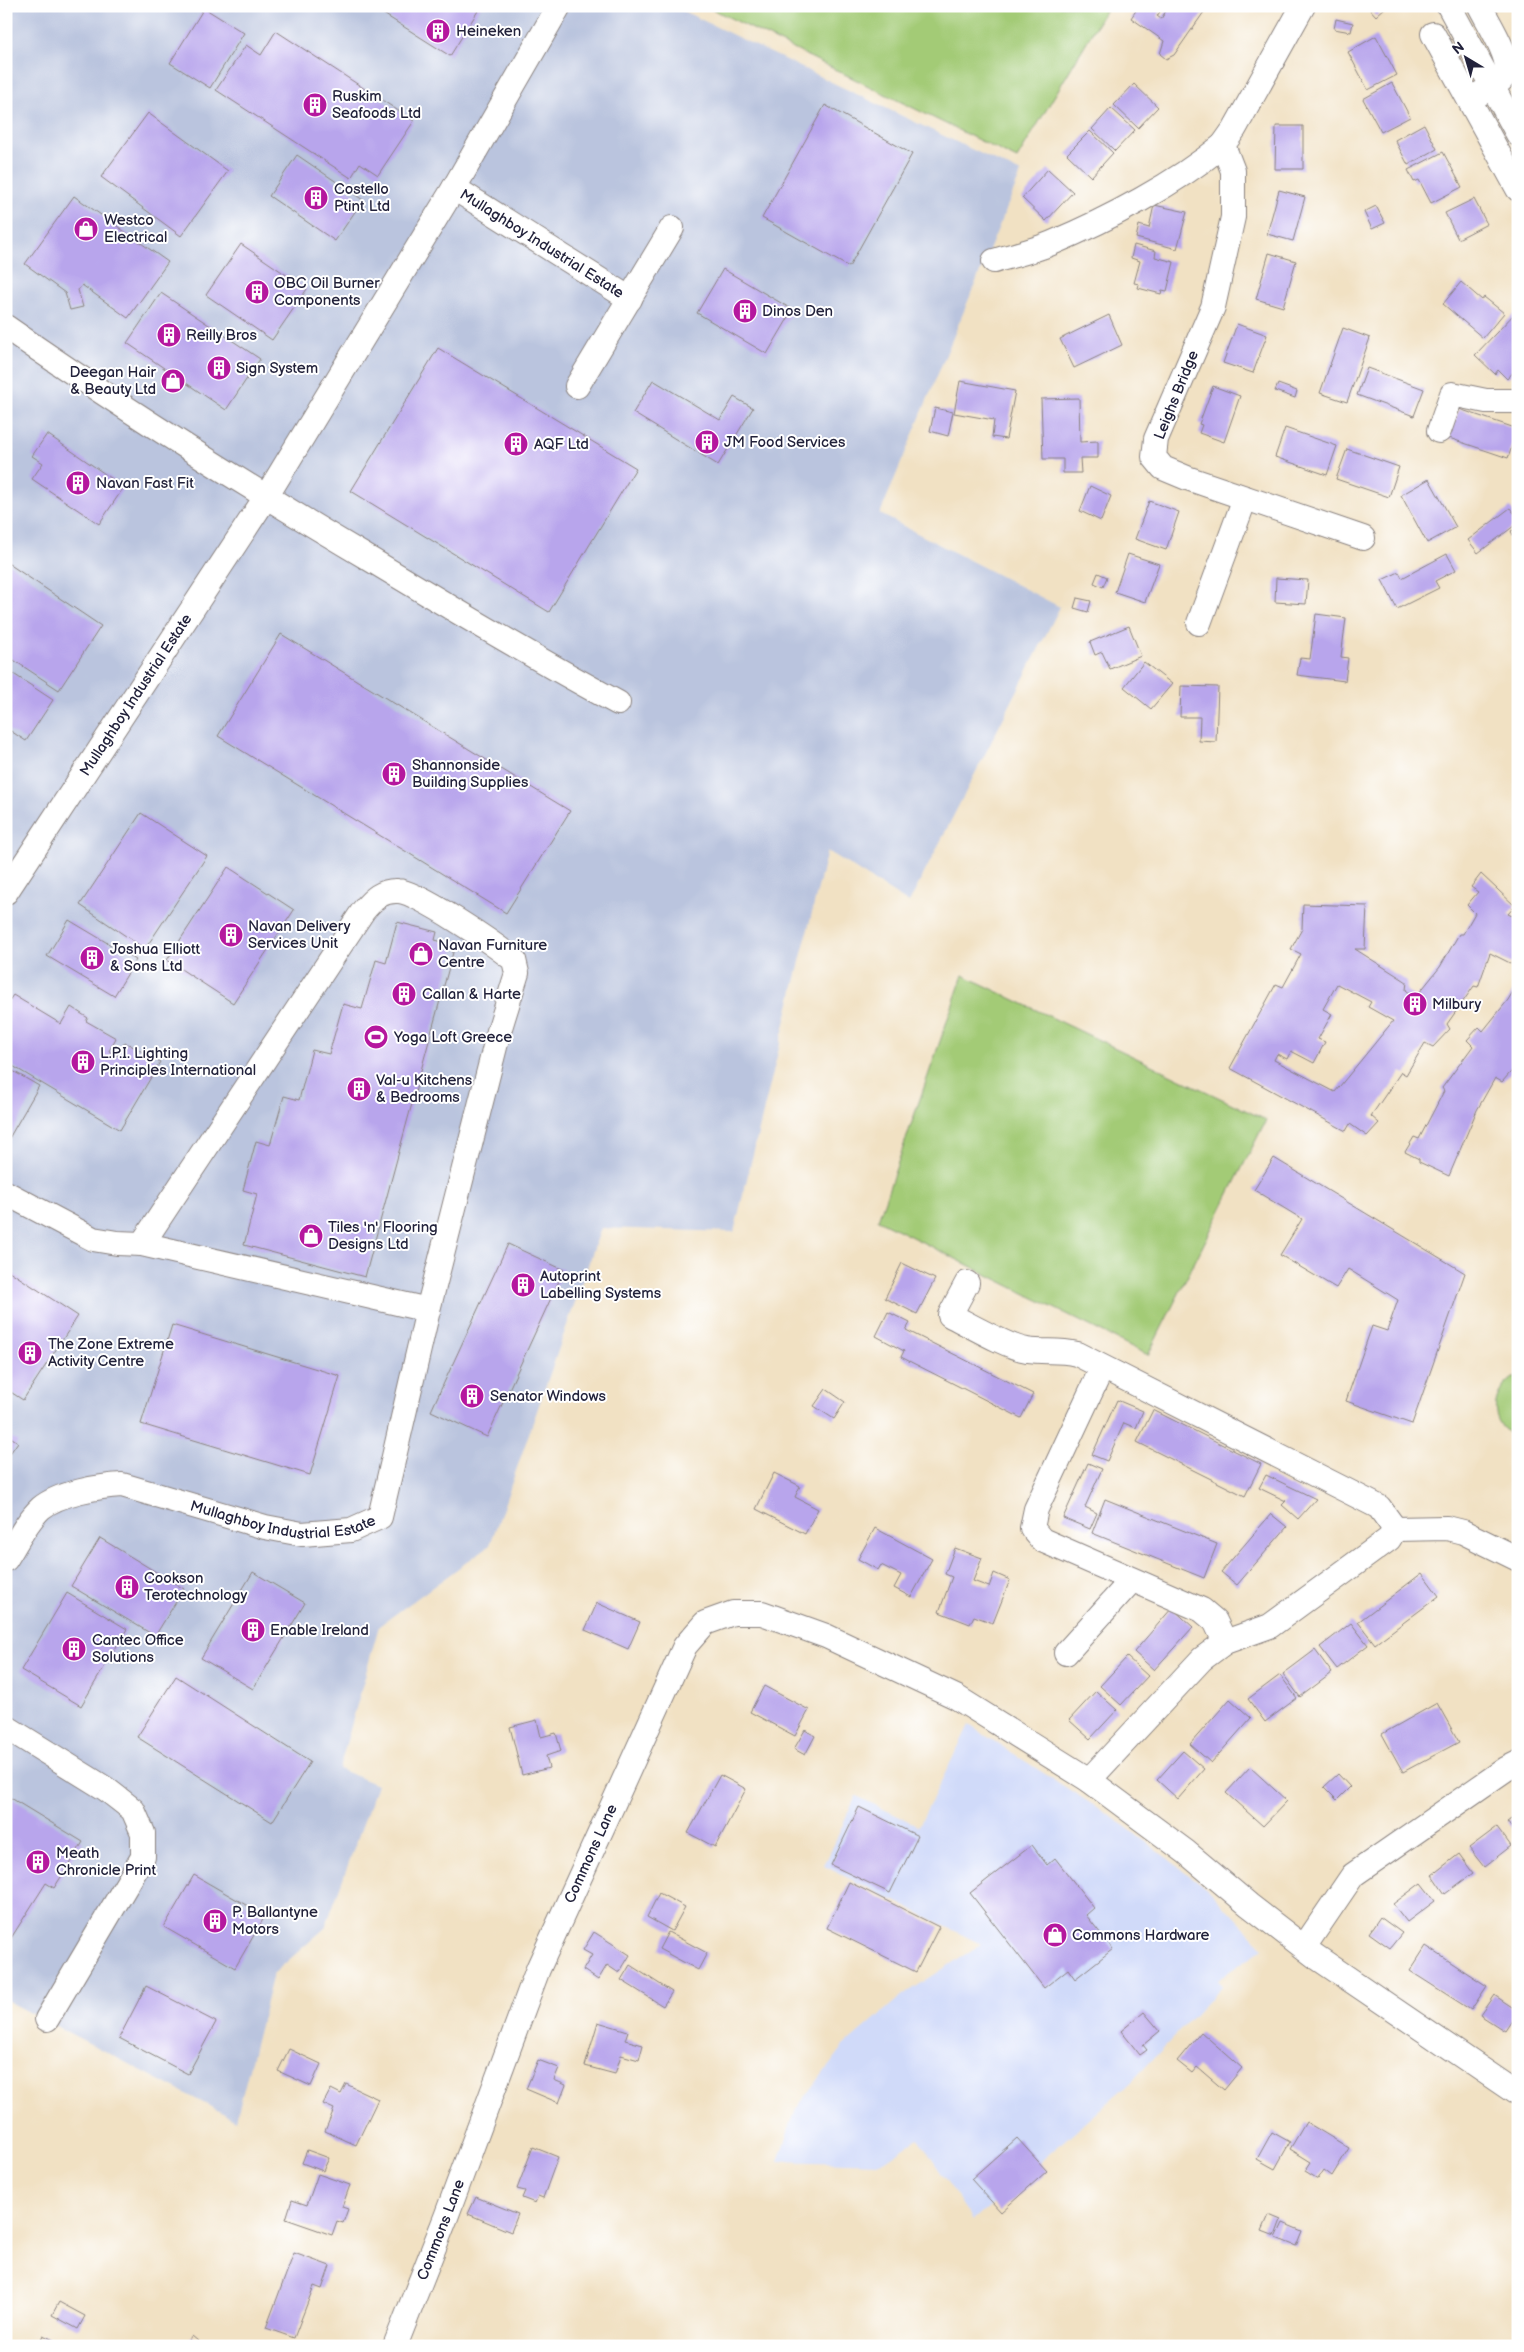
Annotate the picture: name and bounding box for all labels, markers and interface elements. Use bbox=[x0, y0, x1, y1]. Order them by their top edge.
building icon: Heineken bbox=[425, 18, 451, 44]
place label: Heineken bbox=[456, 22, 521, 41]
north arrow bbox=[1442, 32, 1492, 82]
text: N bbox=[1449, 38, 1468, 58]
place label: Ruskim Seafoods Ltd bbox=[332, 87, 421, 123]
building icon: Ruskim Seafoods Ltd bbox=[302, 92, 328, 118]
place label: Costello Ptint Ltd bbox=[334, 180, 390, 216]
building icon: Costello Ptint Ltd bbox=[303, 185, 329, 211]
street label: Mullaghboy Industrial Estate bbox=[456, 185, 627, 303]
place label: Westco Electrical bbox=[104, 211, 167, 247]
shop icon: Westco Electrical bbox=[73, 216, 99, 242]
place label: OBC Oil Burner Components bbox=[274, 274, 380, 310]
building icon: OBC Oil Burner Components bbox=[244, 279, 270, 305]
building icon: Dinos Den bbox=[732, 298, 758, 324]
place label: Dinos Den bbox=[762, 302, 833, 321]
building icon: Reilly Bros bbox=[156, 322, 182, 348]
place label: Reilly Bros bbox=[186, 326, 258, 345]
street label: Leighs Bridge bbox=[1150, 348, 1203, 443]
building icon: Sign System bbox=[206, 355, 232, 381]
place label: Sign System bbox=[236, 359, 318, 378]
place label: Deegan Hair & Beauty Ltd bbox=[69, 363, 157, 399]
shop icon: Deegan Hair & Beauty Ltd bbox=[160, 368, 186, 394]
building icon: JM Food Services bbox=[694, 429, 720, 455]
building icon: AQF Ltd bbox=[503, 431, 529, 457]
place label: JM Food Services bbox=[724, 433, 846, 452]
place label: AQF Ltd bbox=[534, 435, 589, 454]
building icon: Navan Fast Fit bbox=[65, 470, 91, 496]
place label: Navan Fast Fit bbox=[96, 474, 194, 493]
street label: Mullaghboy Industrial Estate bbox=[76, 610, 196, 780]
place label: Shannonside Building Supplies bbox=[412, 756, 529, 792]
building icon: Shannonside Building Supplies bbox=[381, 761, 407, 787]
place label: Navan Delivery Services Unit bbox=[248, 917, 351, 953]
building icon: Navan Delivery Services Unit bbox=[218, 922, 244, 948]
place label: Navan Furniture Centre bbox=[438, 936, 547, 972]
place label: Joshua Elliott & Sons Ltd bbox=[110, 940, 201, 976]
shop icon: Navan Furniture Centre bbox=[408, 941, 434, 967]
building icon: Joshua Elliott & Sons Ltd bbox=[79, 945, 105, 971]
building icon: Callan & Harte bbox=[391, 981, 417, 1007]
place label: Callan & Harte bbox=[422, 985, 521, 1004]
building icon: Milbury bbox=[1402, 991, 1428, 1017]
place label: Milbury bbox=[1432, 995, 1482, 1014]
sports icon: Yoga Loft Greece bbox=[363, 1024, 389, 1050]
place label: Yoga Loft Greece bbox=[393, 1028, 512, 1047]
place label: L.P.I. Lighting Principles International bbox=[100, 1044, 256, 1080]
building icon: L.P.I. Lighting Principles International bbox=[70, 1049, 96, 1075]
place label: Val-u Kitchens & Bedrooms bbox=[376, 1071, 473, 1107]
building icon: Val-u Kitchens & Bedrooms bbox=[346, 1076, 372, 1102]
place label: Tiles 'n' Flooring Designs Ltd bbox=[328, 1218, 438, 1254]
shop icon: Tiles 'n' Flooring Designs Ltd bbox=[298, 1223, 324, 1249]
place label: Autoprint Labelling Systems bbox=[540, 1267, 662, 1303]
building icon: Autoprint Labelling Systems bbox=[510, 1272, 536, 1298]
place label: The Zone Extreme Activity Centre bbox=[48, 1335, 174, 1371]
building icon: The Zone Extreme Activity Centre bbox=[17, 1340, 43, 1366]
building icon: Senator Windows bbox=[459, 1383, 485, 1409]
place label: Senator Windows bbox=[490, 1387, 606, 1406]
street label: Mullaghboy Industrial Estate bbox=[188, 1497, 379, 1544]
place label: Cookson Terotechnology bbox=[144, 1569, 248, 1605]
building icon: Cookson Terotechnology bbox=[114, 1574, 140, 1600]
building icon: Enable Ireland bbox=[240, 1617, 266, 1643]
place label: Enable Ireland bbox=[270, 1621, 369, 1640]
place label: Cantec Office Solutions bbox=[92, 1631, 184, 1667]
building icon: Cantec Office Solutions bbox=[61, 1636, 87, 1662]
street label: Commons Lane bbox=[560, 1801, 622, 1906]
place label: Meath Chronicle Print bbox=[56, 1844, 157, 1880]
building icon: Meath Chronicle Print bbox=[25, 1849, 51, 1875]
place label: P. Ballantyne Motors bbox=[232, 1903, 318, 1939]
building icon: P. Ballantyne Motors bbox=[202, 1908, 228, 1934]
shop icon: Commons Hardware bbox=[1042, 1922, 1068, 1948]
place label: Commons Hardware bbox=[1072, 1926, 1210, 1945]
street label: Commons Lane bbox=[413, 2177, 469, 2283]

